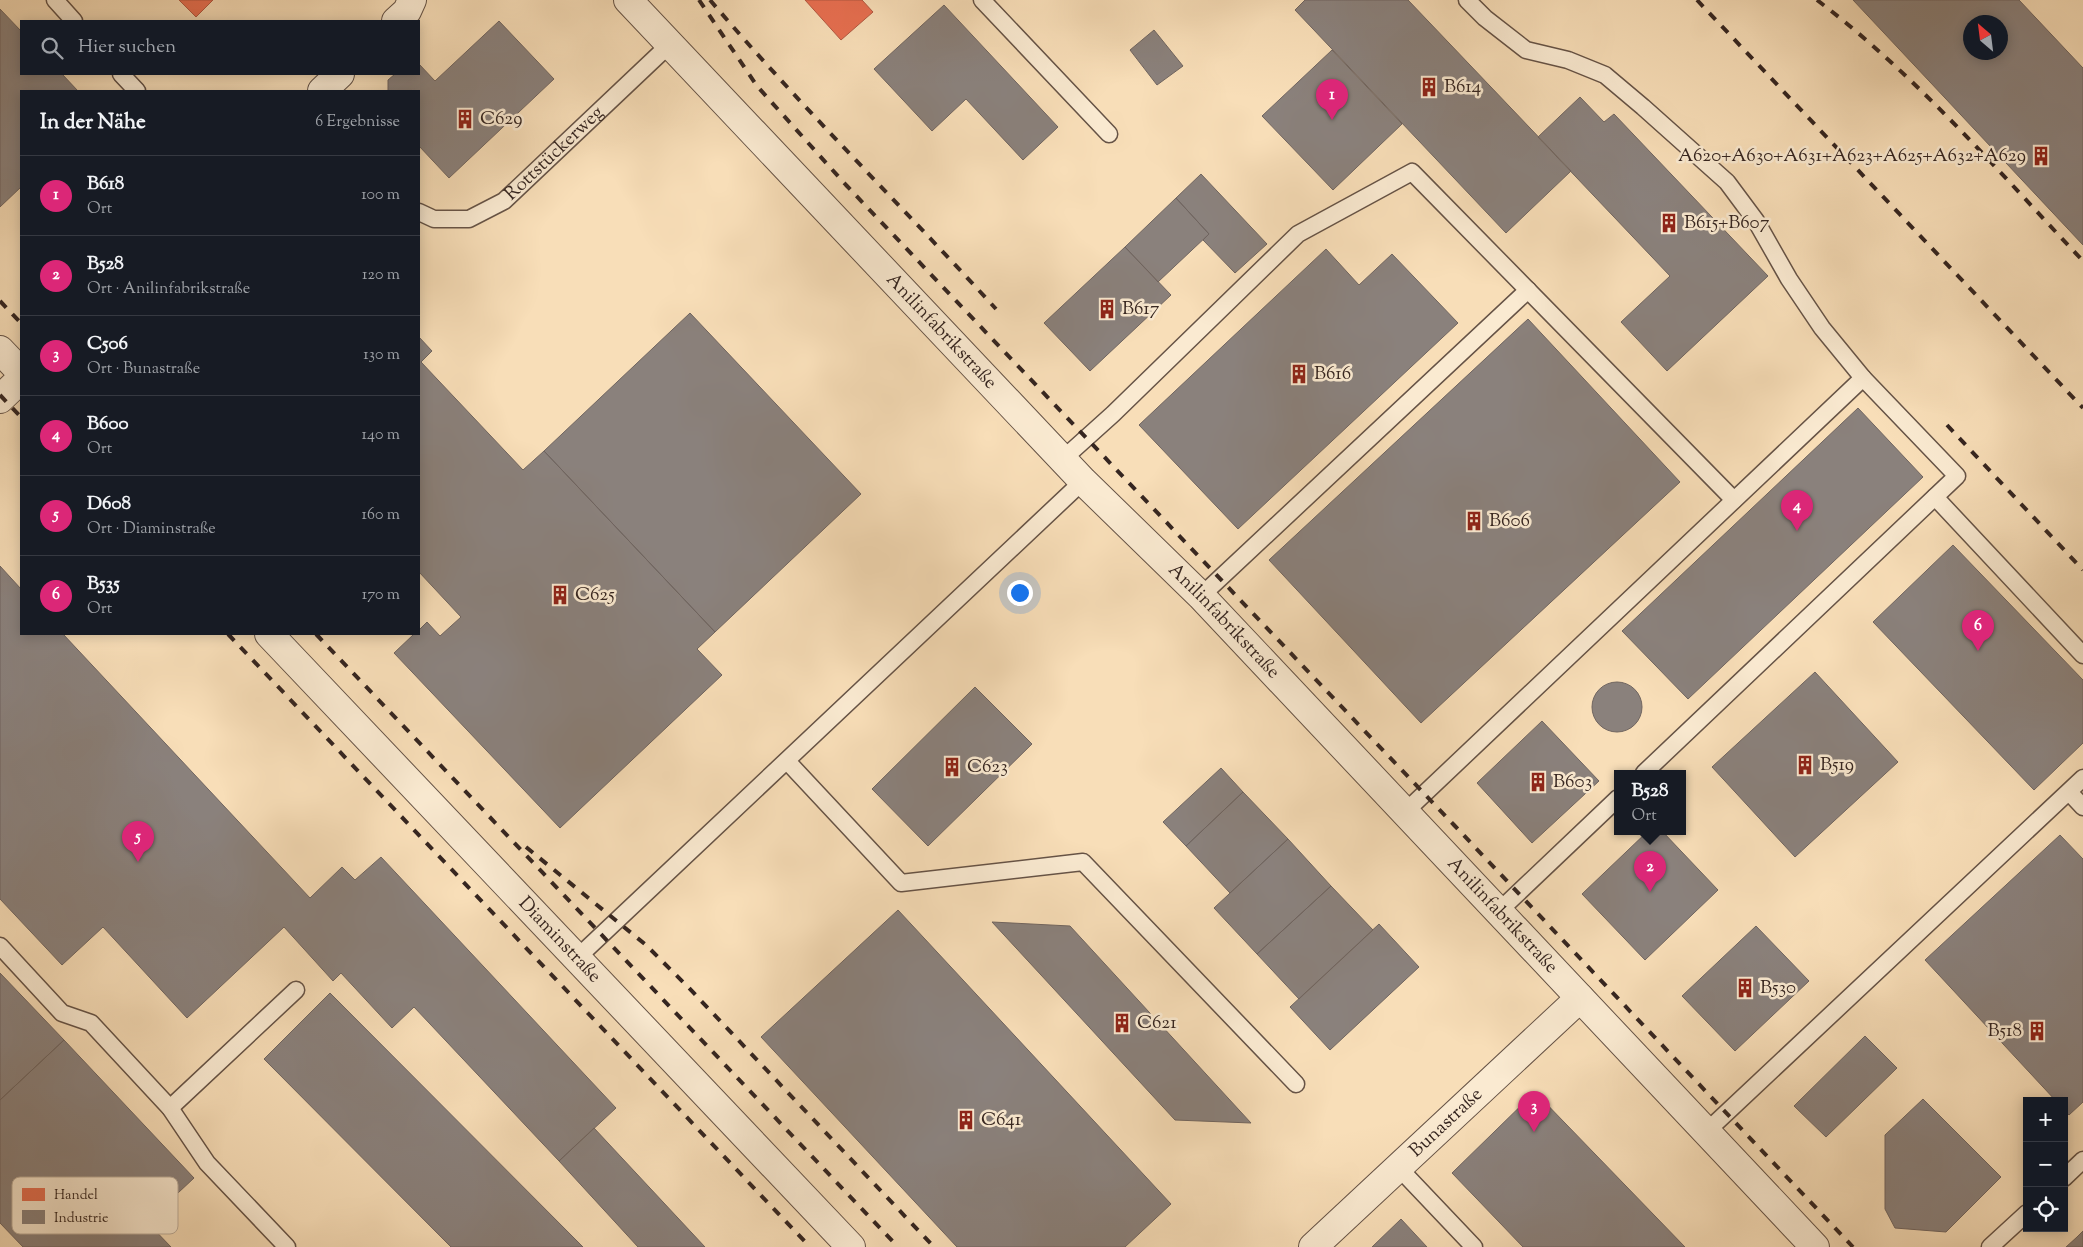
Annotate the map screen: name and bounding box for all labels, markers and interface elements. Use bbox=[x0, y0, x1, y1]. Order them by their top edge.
north arrow bbox=[1963, 15, 2008, 60]
search box bbox=[20, 20, 420, 75]
icon: search bbox=[38, 34, 66, 62]
text: Hier suchen bbox=[78, 34, 176, 61]
place label: B614 bbox=[1444, 74, 1482, 101]
building icon: B614 bbox=[1418, 76, 1440, 98]
pin: 1 bbox=[1316, 79, 1348, 120]
street label: Rottstückerweg bbox=[499, 100, 610, 207]
place label: C629 bbox=[480, 106, 522, 133]
text: In der Nähe bbox=[40, 108, 146, 138]
building icon: C629 bbox=[454, 108, 476, 130]
text: 6 Ergebnisse bbox=[315, 111, 400, 134]
place label: A620+A630+A631+A623+A625+A632+A629 bbox=[1678, 143, 2026, 170]
building icon: A620+A630+A631+A623+A625+A632+A629 bbox=[2030, 145, 2052, 167]
text: B618 bbox=[87, 171, 124, 198]
text: 1 bbox=[53, 184, 59, 207]
text: 100 m bbox=[361, 184, 400, 207]
text: Ort bbox=[87, 198, 112, 221]
place label: B615+B607 bbox=[1684, 210, 1770, 237]
building icon: B615+B607 bbox=[1658, 212, 1680, 234]
text: B528 bbox=[87, 251, 124, 278]
text: 2 bbox=[52, 264, 60, 287]
text: 120 m bbox=[362, 264, 400, 287]
street label: Anilinfabrikstraße bbox=[880, 267, 1003, 396]
text: Ort · Anilinfabrikstraße bbox=[87, 278, 250, 301]
place label: B617 bbox=[1122, 296, 1160, 323]
building icon: B617 bbox=[1096, 298, 1118, 320]
text: C506 bbox=[87, 331, 128, 358]
text: 3 bbox=[53, 344, 59, 367]
text: 130 m bbox=[363, 344, 400, 367]
text: Ort · Bunastraße bbox=[87, 358, 200, 381]
place label: B616 bbox=[1314, 361, 1351, 388]
building icon: B616 bbox=[1288, 363, 1310, 385]
text: B600 bbox=[87, 411, 129, 438]
text: 4 bbox=[52, 424, 60, 447]
text: 140 m bbox=[362, 424, 400, 447]
text: Ort bbox=[87, 438, 112, 461]
pin: 4 bbox=[1781, 490, 1813, 531]
text: D608 bbox=[87, 491, 131, 518]
text: 5 bbox=[53, 504, 59, 527]
text: 160 m bbox=[362, 504, 400, 527]
place label: B606 bbox=[1489, 508, 1530, 535]
building icon: B606 bbox=[1463, 510, 1485, 532]
text: Ort · Diaminstraße bbox=[87, 518, 216, 541]
street label: Anilinfabrikstraße bbox=[1162, 557, 1286, 685]
text: B535 bbox=[87, 571, 120, 598]
your location bbox=[1007, 580, 1033, 606]
place label: C625 bbox=[575, 582, 615, 609]
text: 6 bbox=[52, 584, 60, 607]
text: 170 m bbox=[362, 584, 400, 607]
building icon: C625 bbox=[549, 584, 571, 606]
text: Ort bbox=[87, 598, 112, 621]
pin: 6 bbox=[1962, 610, 1994, 651]
place label: B519 bbox=[1820, 752, 1854, 779]
place label: C623 bbox=[967, 754, 1008, 781]
building icon: B519 bbox=[1794, 754, 1816, 776]
building icon: C623 bbox=[941, 756, 963, 778]
place label: B603 bbox=[1553, 769, 1592, 796]
popup bbox=[1614, 770, 1686, 835]
building icon: B603 bbox=[1527, 771, 1549, 793]
text: B528 bbox=[1632, 778, 1668, 805]
text: Ort bbox=[1632, 805, 1657, 828]
pin: 5 bbox=[122, 821, 154, 862]
street label: Anilinfabrikstraße bbox=[1441, 851, 1564, 980]
pin: 2 bbox=[1634, 851, 1666, 892]
street label: Diaminstraße bbox=[512, 891, 607, 989]
place label: B530 bbox=[1760, 975, 1796, 1002]
building icon: B530 bbox=[1734, 977, 1756, 999]
place label: C621 bbox=[1137, 1010, 1177, 1037]
building icon: C621 bbox=[1111, 1012, 1133, 1034]
place label: B518 bbox=[1988, 1018, 2022, 1045]
building icon: B518 bbox=[2026, 1020, 2048, 1042]
street label: Bunastraße bbox=[1403, 1082, 1489, 1164]
pin: 3 bbox=[1518, 1091, 1550, 1132]
map controls bbox=[2023, 1097, 2068, 1232]
button: + bbox=[2023, 1097, 2068, 1142]
place label: C641 bbox=[981, 1107, 1022, 1134]
building icon: C641 bbox=[955, 1109, 977, 1131]
button: − bbox=[2023, 1142, 2068, 1187]
legend bbox=[12, 1177, 178, 1234]
text: Handel bbox=[54, 1186, 98, 1206]
button: locate bbox=[2023, 1187, 2068, 1232]
text: Industrie bbox=[54, 1209, 109, 1229]

